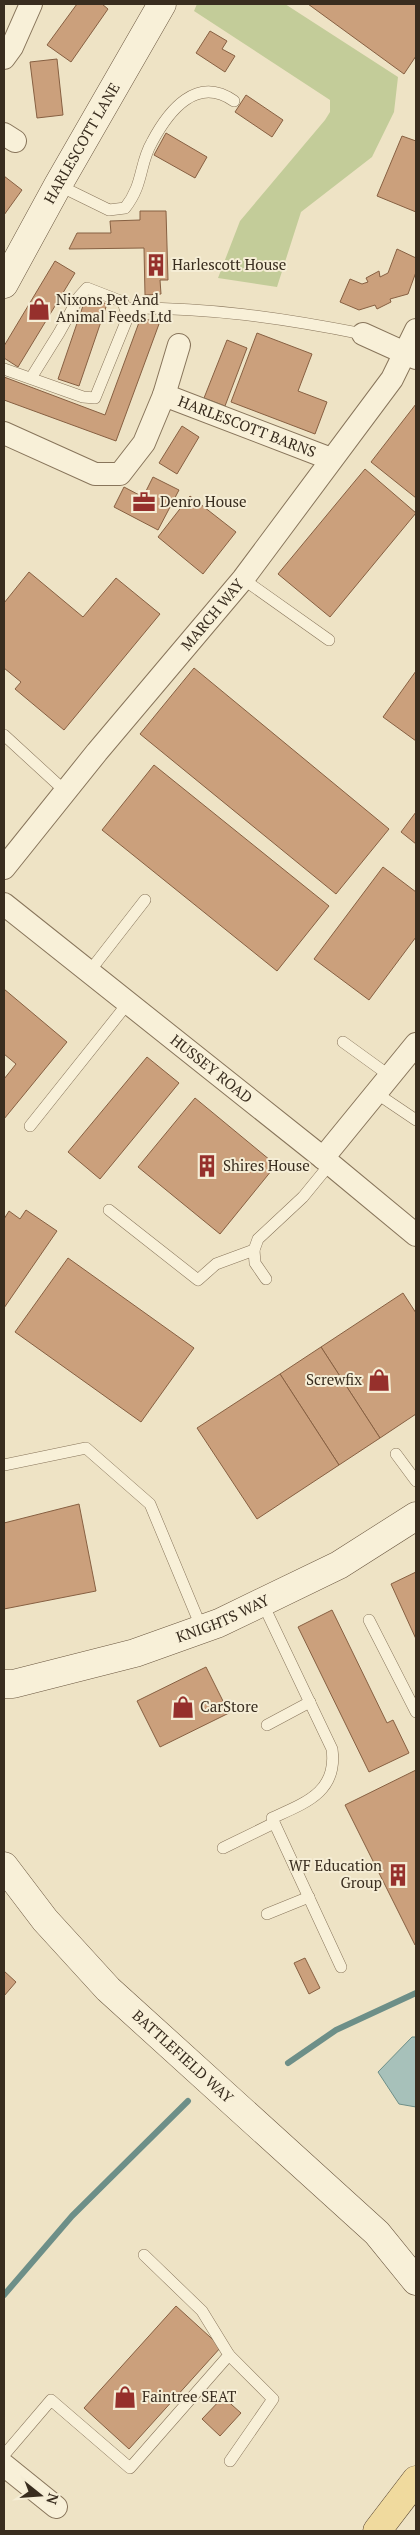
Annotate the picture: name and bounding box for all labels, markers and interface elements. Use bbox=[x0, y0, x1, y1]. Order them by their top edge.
street label: HARLESCOTT LANE bbox=[39, 79, 124, 207]
building icon: Harlescott House bbox=[143, 252, 169, 278]
place label: Harlescott House bbox=[172, 254, 286, 274]
place label: Nixons Pet And Animal Feeds Ltd bbox=[56, 289, 172, 326]
shop icon: Nixons Pet And Animal Feeds Ltd bbox=[26, 296, 52, 322]
street label: HARLESCOTT BARNS bbox=[176, 390, 319, 461]
office icon: Denro House bbox=[131, 489, 157, 515]
place label: Denro House bbox=[160, 491, 247, 511]
street label: MARCH WAY bbox=[176, 574, 248, 654]
street label: HUSSEY ROAD bbox=[167, 1029, 257, 1107]
building icon: Shires House bbox=[194, 1153, 220, 1179]
place label: Shires House bbox=[223, 1155, 310, 1175]
shop icon: Screwfix bbox=[366, 1367, 392, 1393]
place label: Screwfix bbox=[306, 1369, 362, 1389]
street label: KNIGHTS WAY bbox=[173, 1589, 272, 1647]
shop icon: CarStore bbox=[170, 1694, 196, 1720]
place label: CarStore bbox=[200, 1696, 258, 1716]
place label: WF Education Group bbox=[289, 1855, 382, 1892]
building icon: WF Education Group bbox=[385, 1862, 411, 1888]
street label: BATTLEFIELD WAY bbox=[129, 2005, 238, 2107]
shop icon: Faintree SEAT bbox=[112, 2384, 138, 2410]
place label: Faintree SEAT bbox=[142, 2386, 236, 2406]
north arrow bbox=[15, 2470, 65, 2520]
text: N bbox=[42, 2491, 64, 2507]

